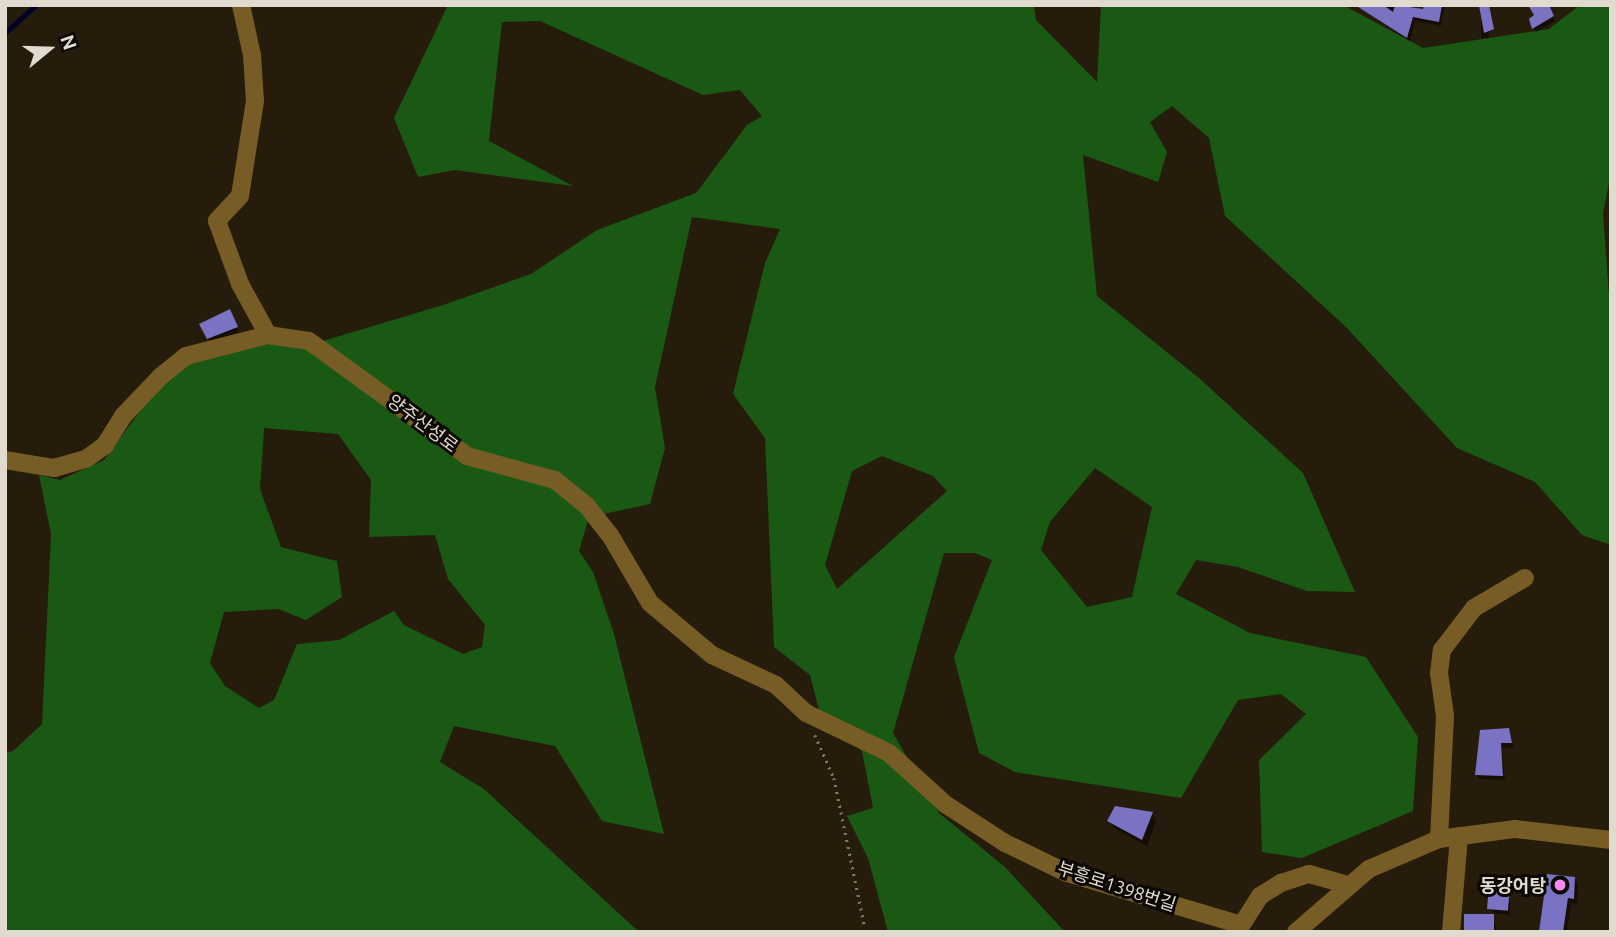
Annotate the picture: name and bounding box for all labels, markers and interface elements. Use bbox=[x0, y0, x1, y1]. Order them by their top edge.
north arrow bbox=[14, 14, 84, 84]
text: N bbox=[56, 32, 82, 52]
street label: 양주산성로 bbox=[383, 389, 463, 457]
street label: 부흥로1398번길 bbox=[1055, 857, 1179, 915]
place label: 동강어탕 bbox=[1480, 874, 1546, 896]
marker: 동강어탕 bbox=[1552, 877, 1568, 893]

